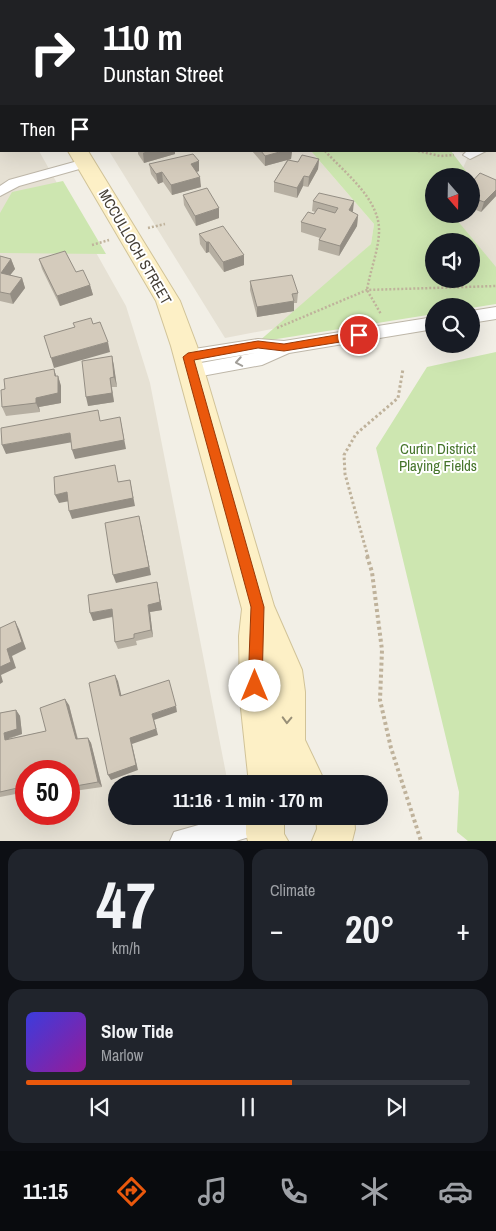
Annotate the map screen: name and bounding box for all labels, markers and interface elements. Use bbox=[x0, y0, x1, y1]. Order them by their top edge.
text: 110 m bbox=[103, 14, 183, 61]
icon: right bbox=[20, 20, 85, 85]
text: Dunstan Street bbox=[103, 59, 223, 89]
icon: arrive bbox=[66, 115, 94, 143]
text: Then bbox=[20, 116, 56, 142]
north arrow bbox=[425, 168, 480, 222]
map controls bbox=[425, 168, 480, 353]
street label: MCCULLOCH STREET bbox=[94, 185, 177, 309]
button: sound bbox=[425, 233, 480, 288]
button: search bbox=[425, 298, 480, 353]
pin bbox=[338, 314, 380, 356]
icon: arrive bbox=[345, 321, 373, 349]
one-way arrow bbox=[234, 357, 243, 367]
park label: Curtin District Playing Fields bbox=[399, 438, 477, 476]
position arrow bbox=[228, 659, 280, 711]
one-way arrow bbox=[281, 716, 292, 724]
speed limit sign: 50 bbox=[15, 760, 80, 825]
text: 11:16 · 1 min · 170 m bbox=[173, 787, 323, 813]
text: 47 bbox=[96, 861, 156, 948]
text: Climate bbox=[270, 879, 315, 901]
text: 20° bbox=[345, 904, 395, 955]
text: − bbox=[270, 911, 283, 949]
text: + bbox=[457, 911, 470, 949]
text: km/h bbox=[112, 937, 140, 959]
text: Slow Tide bbox=[101, 1018, 173, 1044]
text: Marlow bbox=[101, 1044, 143, 1066]
icon: previous bbox=[86, 1093, 114, 1121]
icon: pause bbox=[234, 1093, 262, 1121]
icon: next bbox=[382, 1093, 410, 1121]
icon: directions bbox=[114, 1174, 149, 1209]
icon: music bbox=[195, 1174, 230, 1209]
icon: phone bbox=[276, 1174, 311, 1209]
icon: climate bbox=[357, 1174, 392, 1209]
icon: car bbox=[438, 1174, 473, 1209]
text: 11:15 bbox=[23, 1176, 68, 1206]

